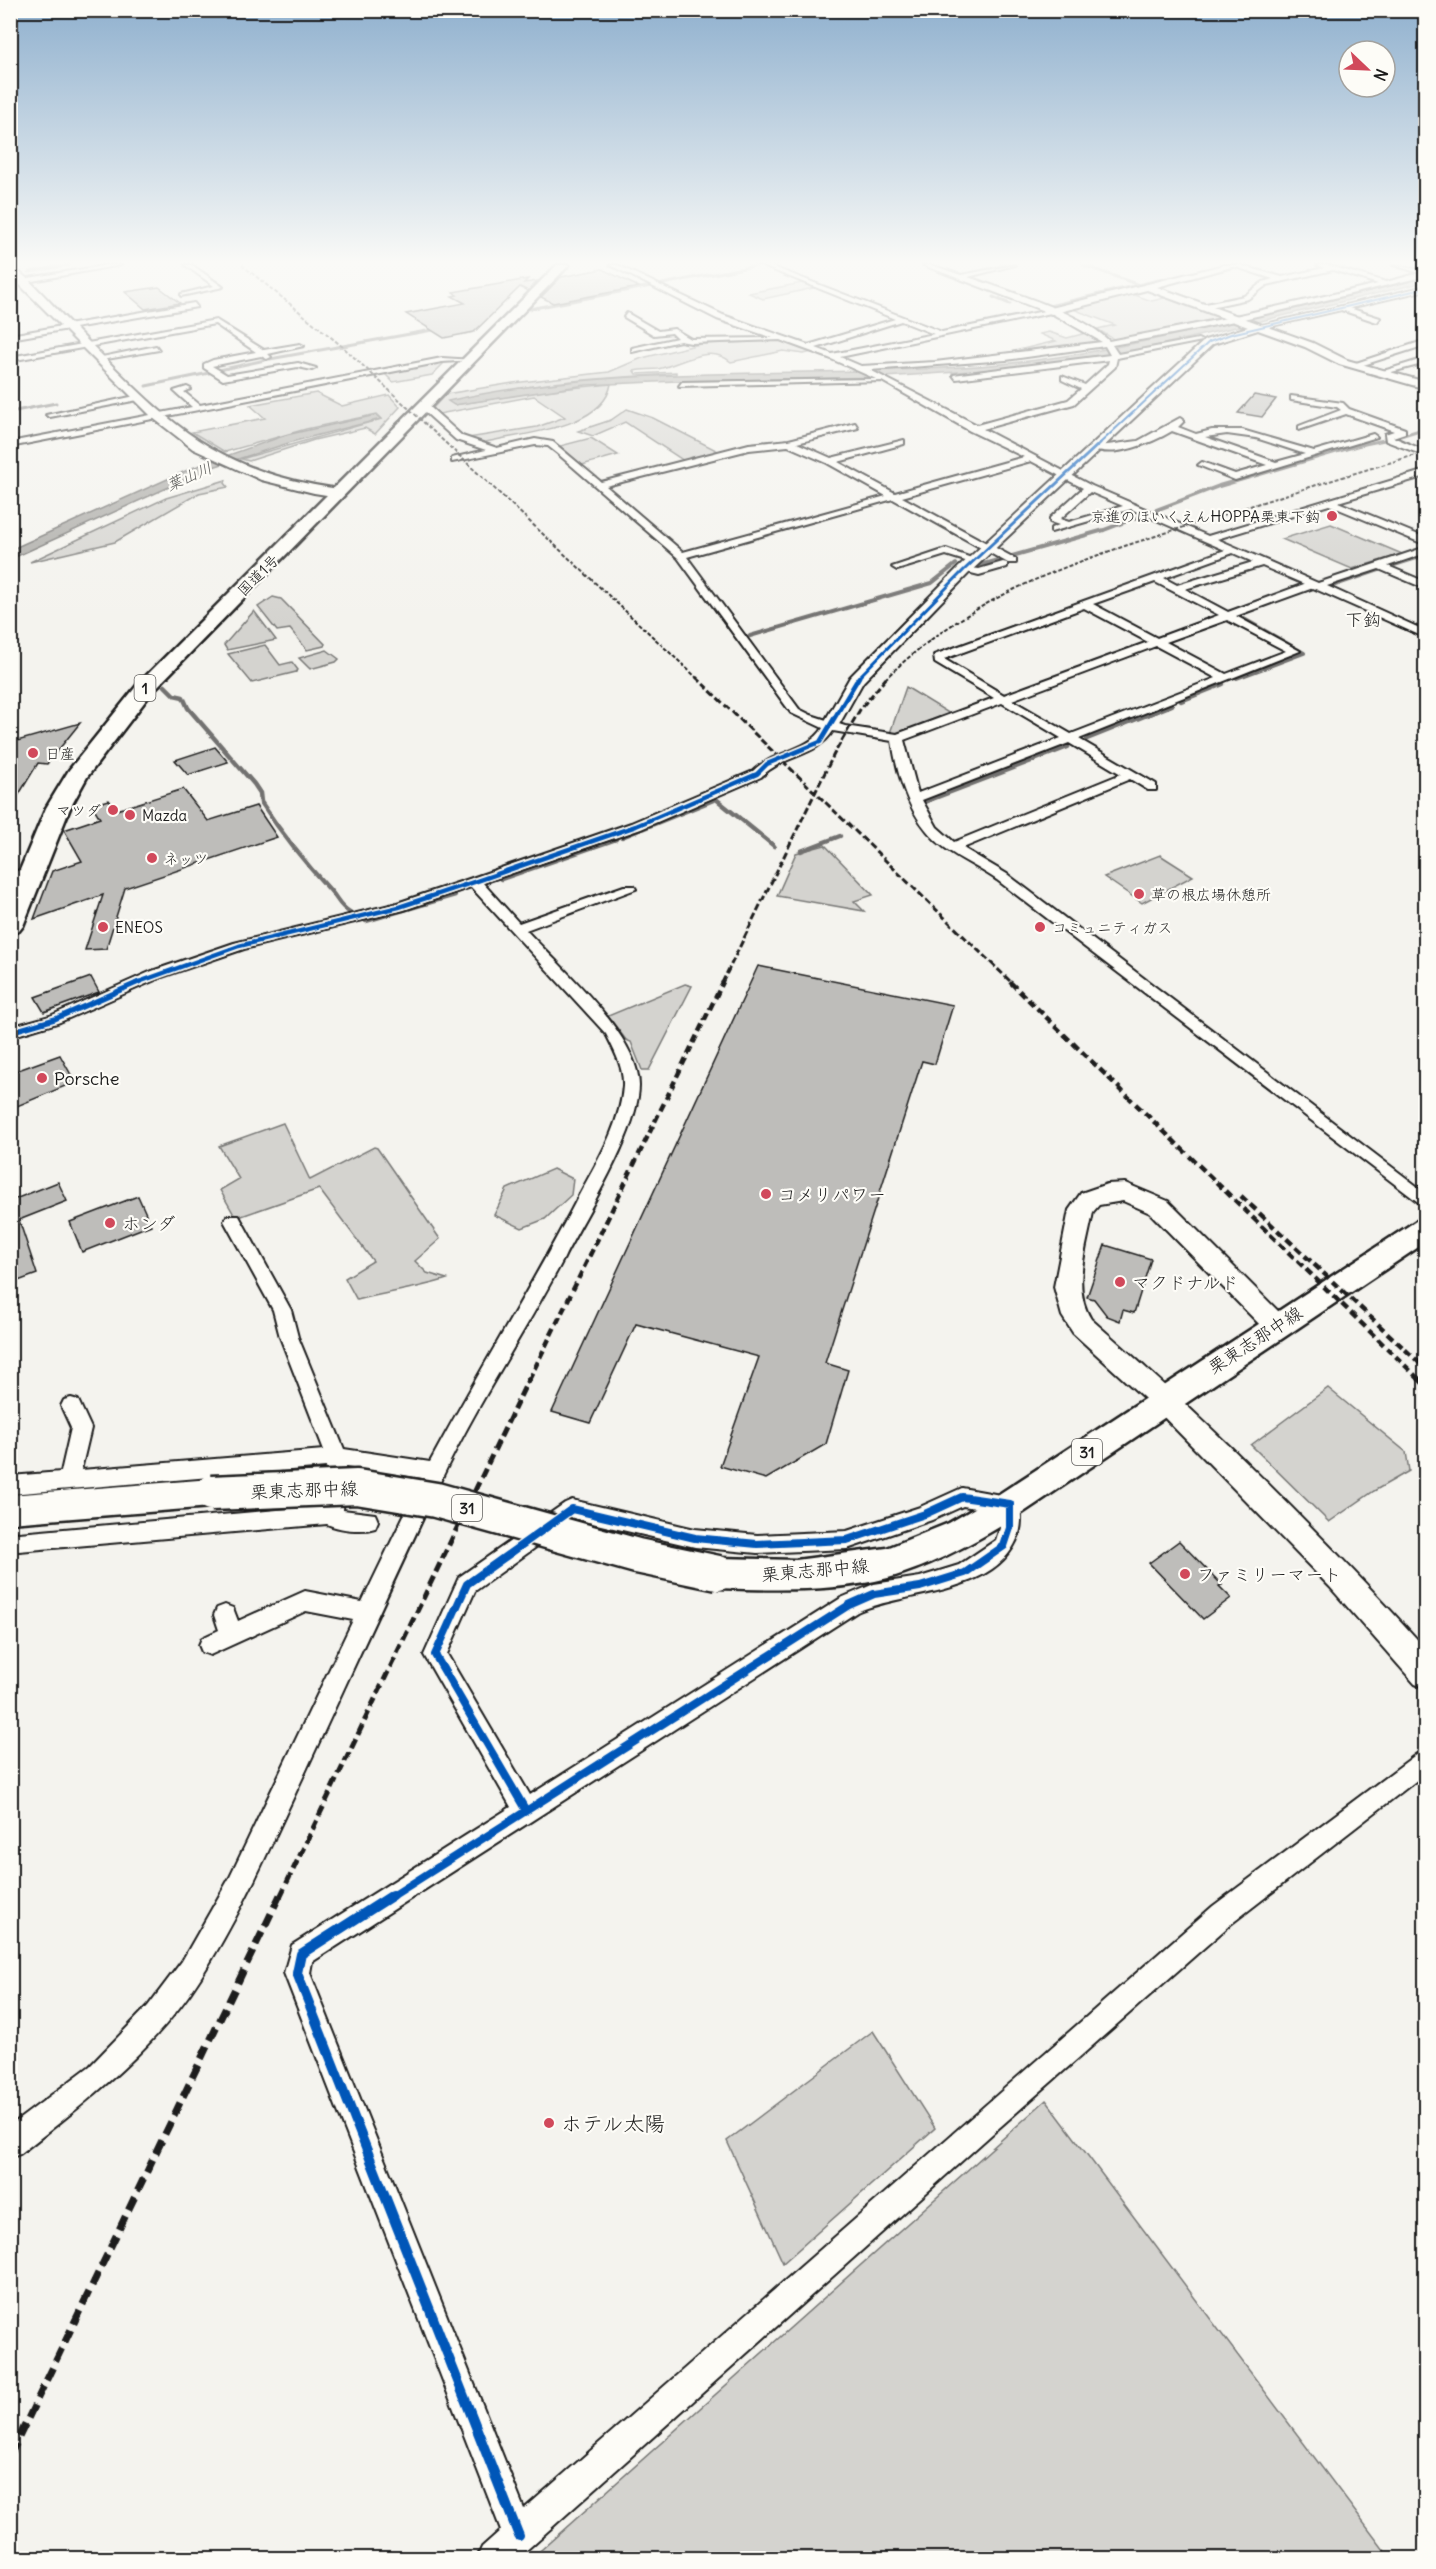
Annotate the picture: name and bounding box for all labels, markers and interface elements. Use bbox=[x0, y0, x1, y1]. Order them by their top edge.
north arrow bbox=[1337, 39, 1397, 99]
text: N bbox=[1369, 66, 1392, 84]
water label: 葉山川 bbox=[163, 457, 215, 495]
place label: 京進のほいくえんHOPPA栗東下鈎 bbox=[1090, 507, 1320, 526]
marker: 京進のほいくえんHOPPA栗東下鈎 bbox=[1325, 509, 1339, 523]
street label: 国道1号 bbox=[233, 550, 283, 600]
district label: 下鈎 bbox=[1345, 608, 1381, 631]
road number: 1 bbox=[134, 675, 156, 701]
place label: 日産 bbox=[45, 744, 75, 763]
marker: 日産 bbox=[26, 746, 40, 760]
place label: マツダ bbox=[56, 801, 101, 820]
marker: マツダ bbox=[106, 803, 120, 817]
place label: Mazda bbox=[142, 806, 188, 825]
marker: Mazda bbox=[123, 808, 137, 822]
place label: ネッツ bbox=[164, 849, 208, 868]
marker: ネッツ bbox=[145, 851, 159, 865]
place label: 草の根広場休憩所 bbox=[1151, 885, 1271, 904]
marker: 草の根広場休憩所 bbox=[1132, 887, 1146, 901]
place label: ENEOS bbox=[115, 918, 163, 937]
place label: コミュニティガス bbox=[1052, 918, 1172, 937]
marker: ENEOS bbox=[96, 920, 110, 934]
marker: コミュニティガス bbox=[1033, 920, 1047, 934]
place label: Porsche bbox=[54, 1067, 119, 1090]
marker: Porsche bbox=[35, 1071, 49, 1085]
place label: コメリパワー bbox=[778, 1183, 886, 1206]
marker: コメリパワー bbox=[759, 1187, 773, 1201]
place label: ホンダ bbox=[122, 1212, 175, 1235]
marker: ホンダ bbox=[103, 1216, 117, 1230]
place label: マクドナルド bbox=[1132, 1271, 1239, 1294]
marker: マクドナルド bbox=[1113, 1275, 1127, 1289]
street label: 栗東志那中線 bbox=[1203, 1301, 1307, 1379]
road number: 31 bbox=[1072, 1439, 1102, 1465]
street label: 栗東志那中線 bbox=[250, 1477, 358, 1503]
road number: 31 bbox=[452, 1495, 482, 1521]
street label: 栗東志那中線 bbox=[760, 1554, 870, 1586]
place label: ファミリーマート bbox=[1197, 1563, 1341, 1586]
marker: ファミリーマート bbox=[1178, 1567, 1192, 1581]
place label: ホテル太陽 bbox=[561, 2110, 665, 2137]
marker: ホテル太陽 bbox=[542, 2116, 556, 2130]

